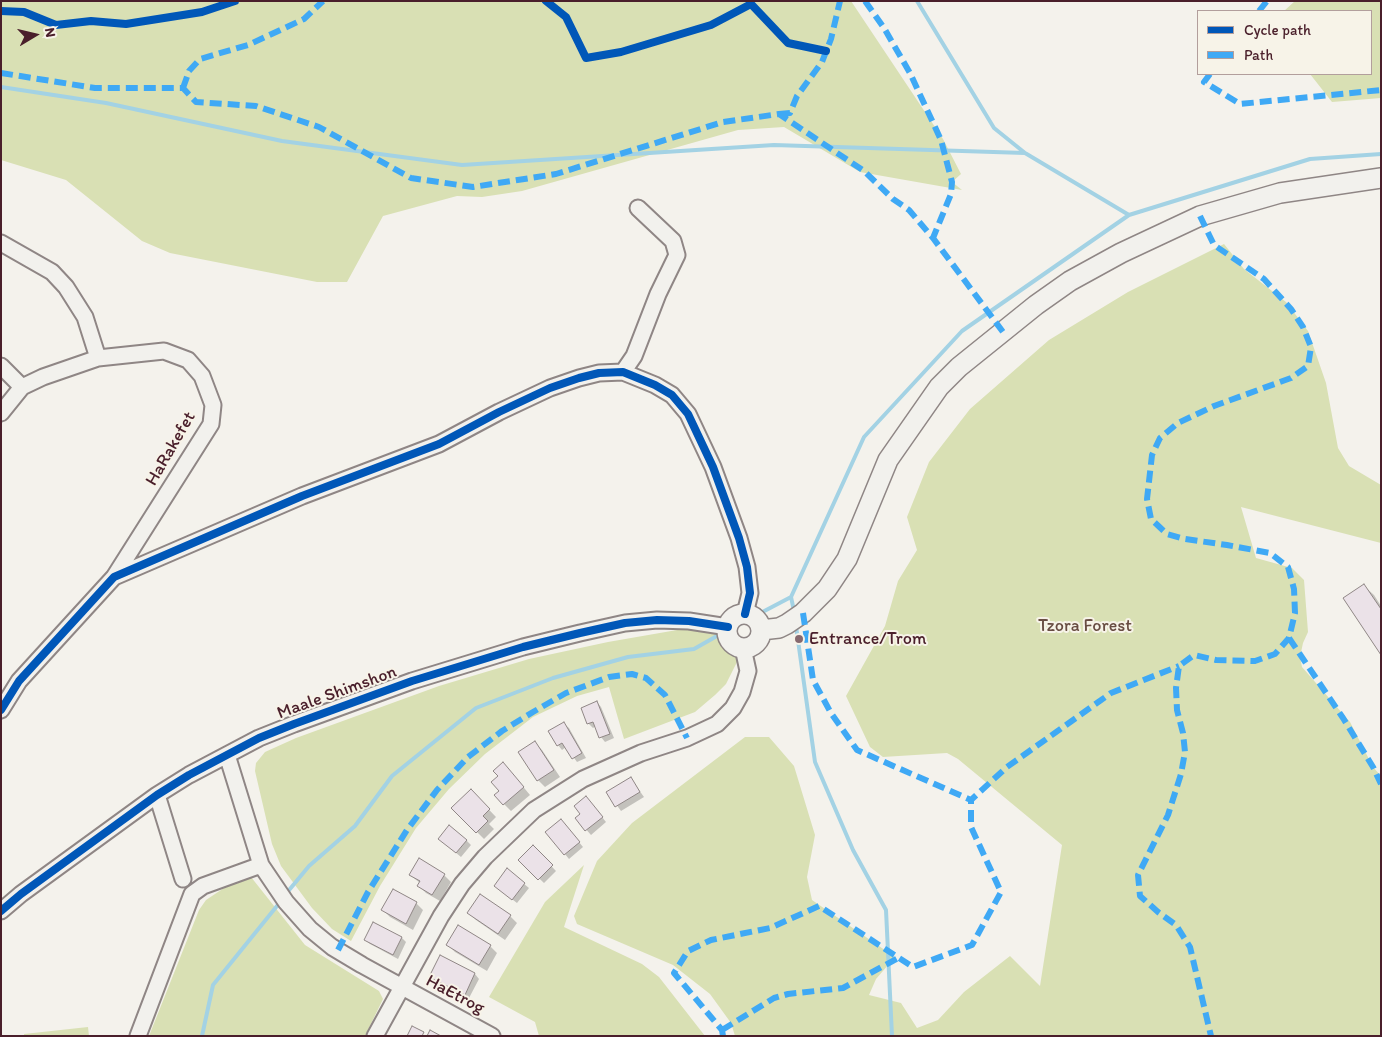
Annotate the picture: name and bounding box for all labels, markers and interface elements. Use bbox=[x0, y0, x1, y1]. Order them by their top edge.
north arrow bbox=[10, 10, 60, 60]
legend bbox=[1197, 10, 1372, 75]
text: Cycle path bbox=[1244, 21, 1311, 39]
text: N bbox=[41, 27, 59, 39]
text: Path bbox=[1244, 46, 1273, 64]
street label: HaRakefet bbox=[141, 408, 201, 490]
park label: Tzora Forest bbox=[1038, 615, 1132, 637]
place label: Entrance/Trom bbox=[809, 628, 926, 650]
marker: Entrance/Trom bbox=[793, 633, 805, 645]
street label: Maale Shimshon bbox=[274, 661, 400, 725]
street label: HaEtrog bbox=[422, 971, 488, 1019]

